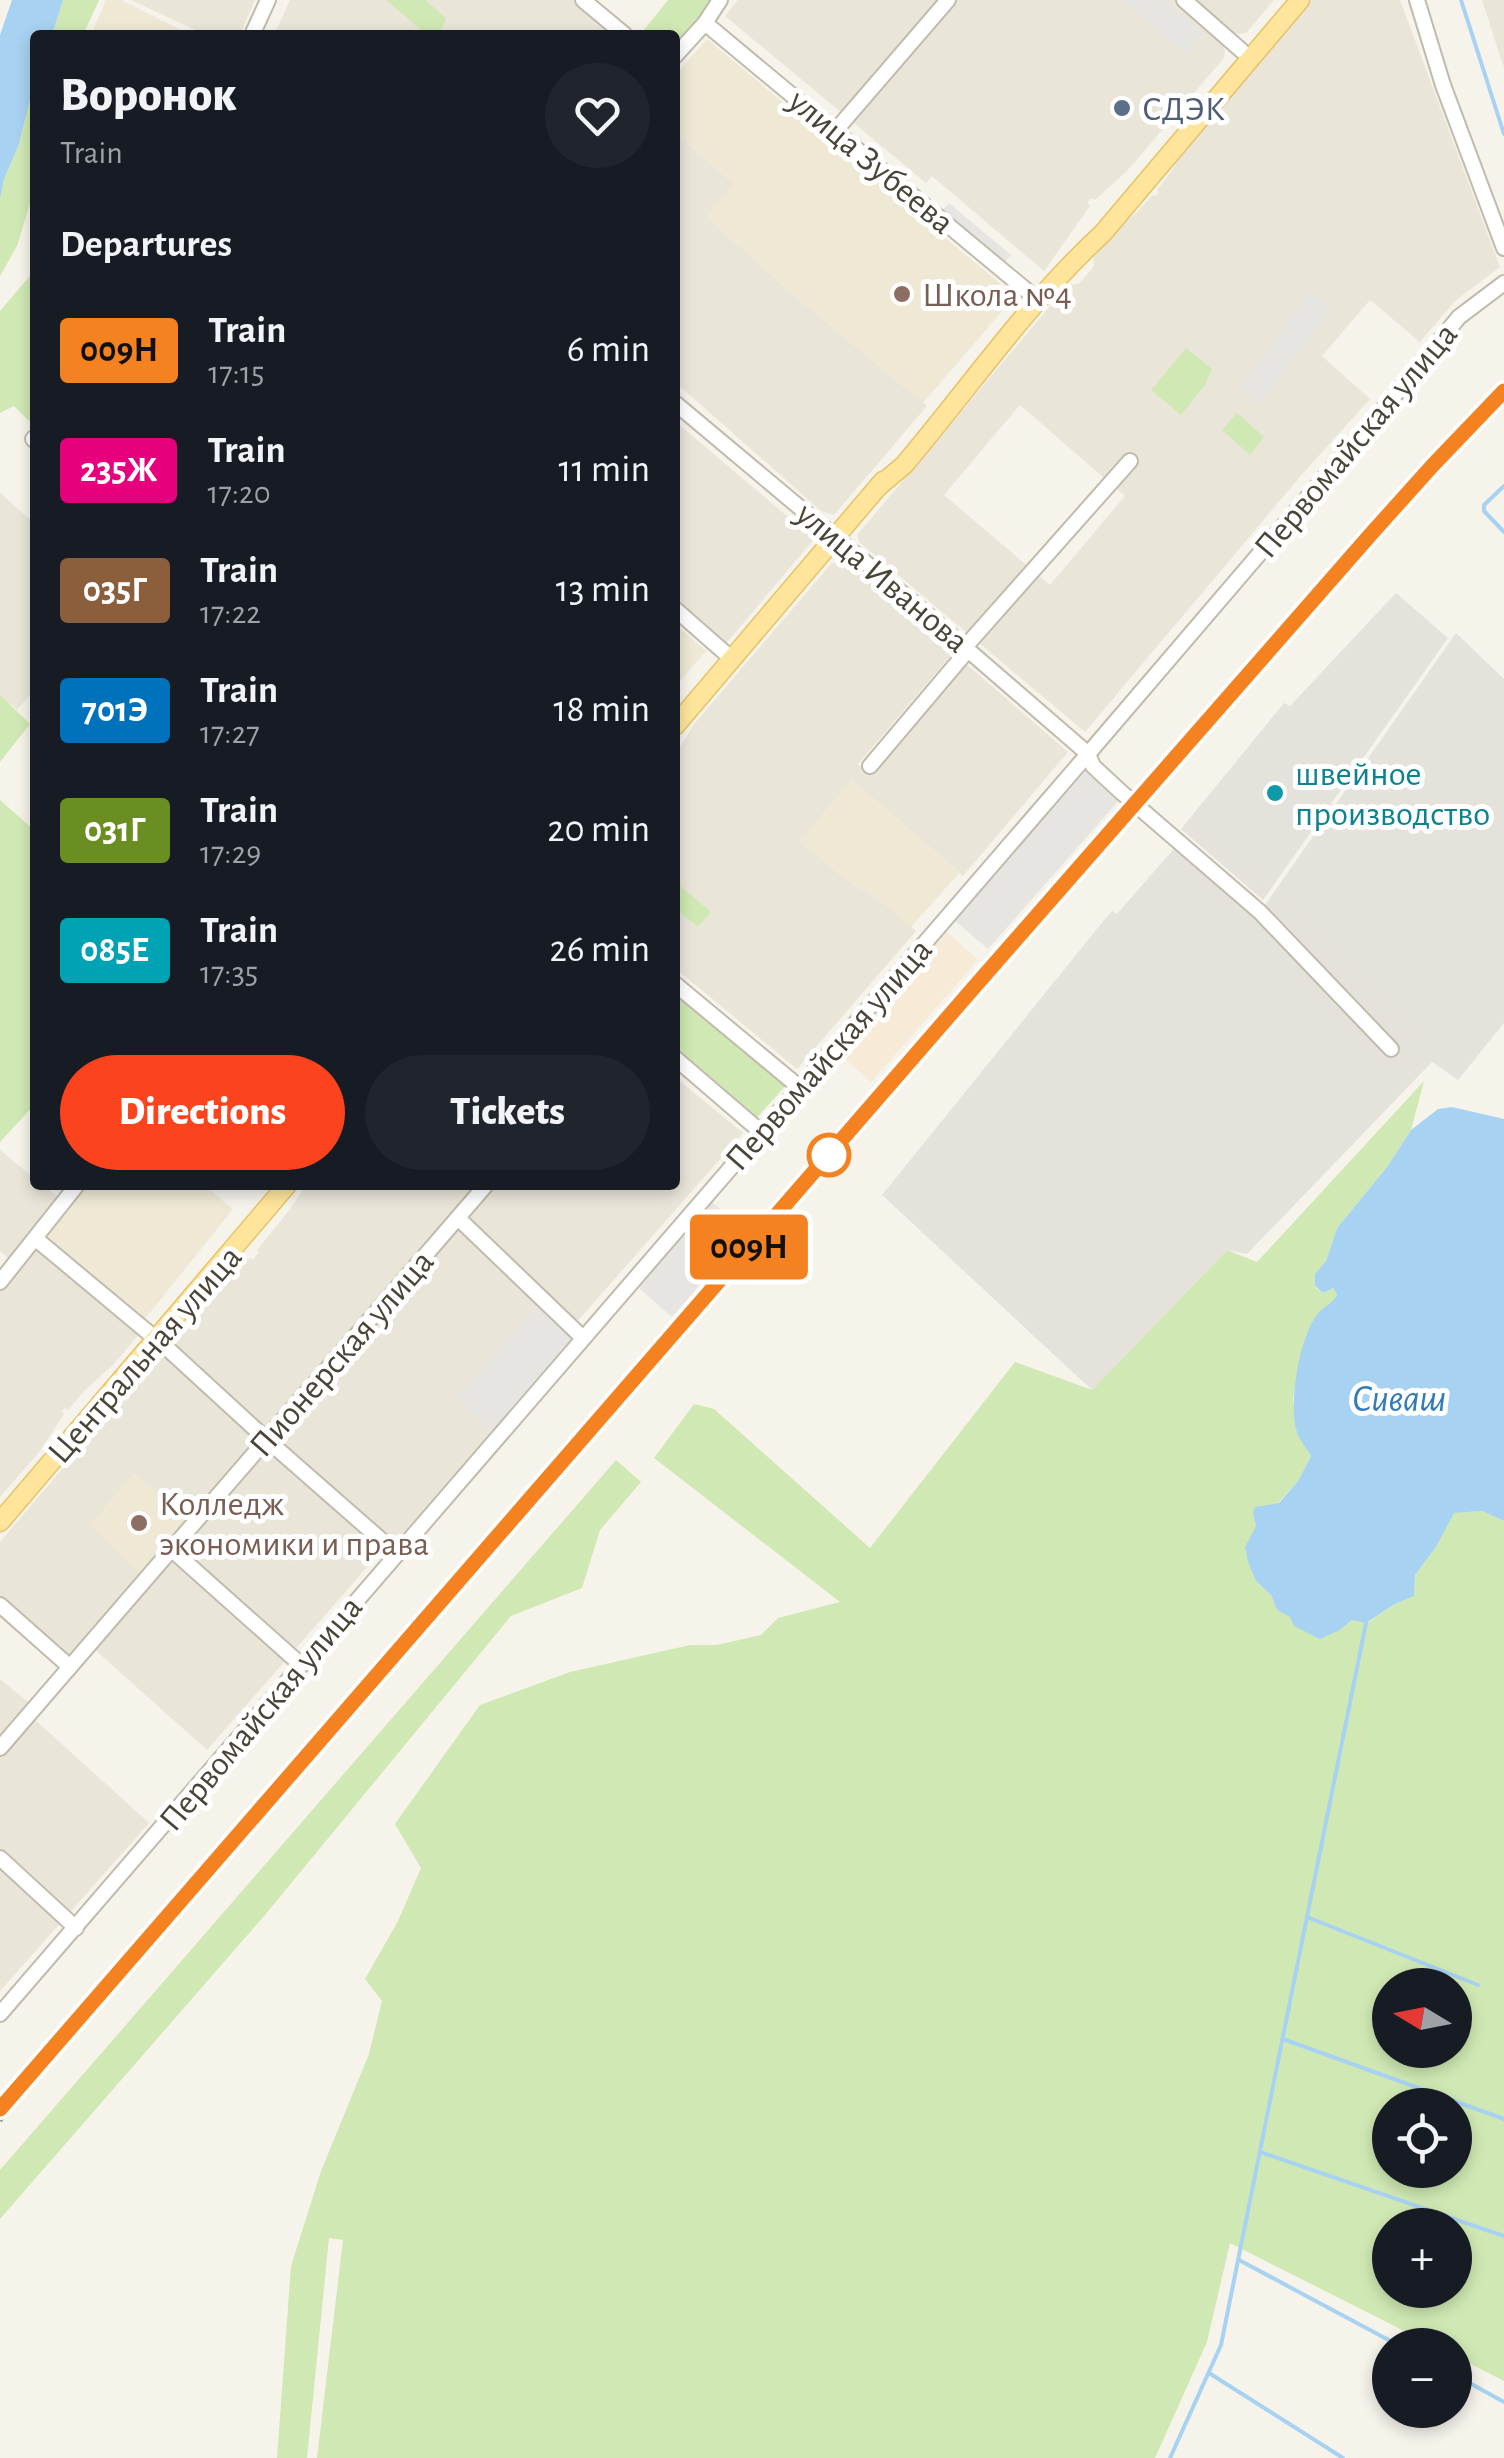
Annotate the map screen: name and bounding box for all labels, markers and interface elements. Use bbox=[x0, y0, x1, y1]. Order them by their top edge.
button: heart bbox=[545, 63, 650, 168]
text: Воронок bbox=[60, 72, 237, 120]
street label: улица Зубеева bbox=[781, 83, 960, 241]
place label: СДЭК bbox=[1142, 92, 1225, 127]
marker: СДЭК bbox=[1111, 97, 1133, 119]
text: Train bbox=[60, 137, 123, 169]
text: Departures bbox=[60, 226, 232, 264]
place label: Школа №4 bbox=[922, 278, 1072, 313]
marker: Школа №4 bbox=[891, 283, 913, 305]
text: Train bbox=[208, 312, 286, 350]
street label: Первомайская улица bbox=[1248, 317, 1464, 565]
text: 6 min bbox=[567, 331, 650, 369]
text: 009Н bbox=[80, 333, 158, 368]
text: 17:15 bbox=[208, 357, 264, 389]
text: Train bbox=[207, 432, 286, 470]
text: 11 min bbox=[558, 451, 650, 489]
text: 235Ж bbox=[80, 453, 157, 488]
text: 17:20 bbox=[207, 477, 271, 509]
street label: улица Иванова bbox=[788, 496, 975, 660]
text: Train bbox=[200, 552, 278, 590]
text: 13 min bbox=[556, 571, 650, 609]
text: 035Г bbox=[83, 573, 147, 608]
text: 17:22 bbox=[200, 597, 261, 629]
text: Train bbox=[200, 672, 278, 710]
text: 18 min bbox=[553, 691, 650, 729]
text: 701Э bbox=[82, 693, 148, 728]
text: 17:27 bbox=[200, 717, 260, 749]
place label: швейное производство bbox=[1295, 757, 1490, 832]
marker: швейное производство bbox=[1264, 782, 1286, 804]
text: Train bbox=[200, 792, 278, 830]
text: 20 min bbox=[547, 811, 650, 849]
text: 031Г bbox=[84, 813, 146, 848]
text: 17:29 bbox=[200, 837, 261, 869]
text: Train bbox=[200, 912, 278, 950]
text: 26 min bbox=[549, 931, 650, 969]
street label: Первомайская улица bbox=[719, 932, 939, 1178]
text: 085Е bbox=[80, 933, 150, 968]
text: 17:35 bbox=[200, 957, 258, 989]
button: Directions bbox=[60, 1055, 345, 1170]
button: Tickets bbox=[365, 1055, 650, 1170]
unlabelled marker bbox=[808, 1134, 850, 1176]
line badge: 009Н bbox=[679, 1214, 819, 1280]
text: 009Н bbox=[710, 1230, 788, 1265]
street label: Центральная улица bbox=[42, 1240, 249, 1470]
street label: Пионерская улица bbox=[243, 1244, 441, 1464]
water label: Сиваш bbox=[1352, 1381, 1446, 1419]
place label: Колледж экономики и права bbox=[159, 1487, 429, 1562]
marker: Колледж экономики и права bbox=[128, 1512, 150, 1534]
street label: Первомайская улица bbox=[153, 1590, 369, 1838]
north arrow bbox=[1372, 1968, 1472, 2068]
map controls bbox=[1372, 1968, 1472, 2428]
button: locate bbox=[1372, 2088, 1472, 2188]
button: + bbox=[1372, 2208, 1472, 2308]
button: − bbox=[1372, 2328, 1472, 2428]

